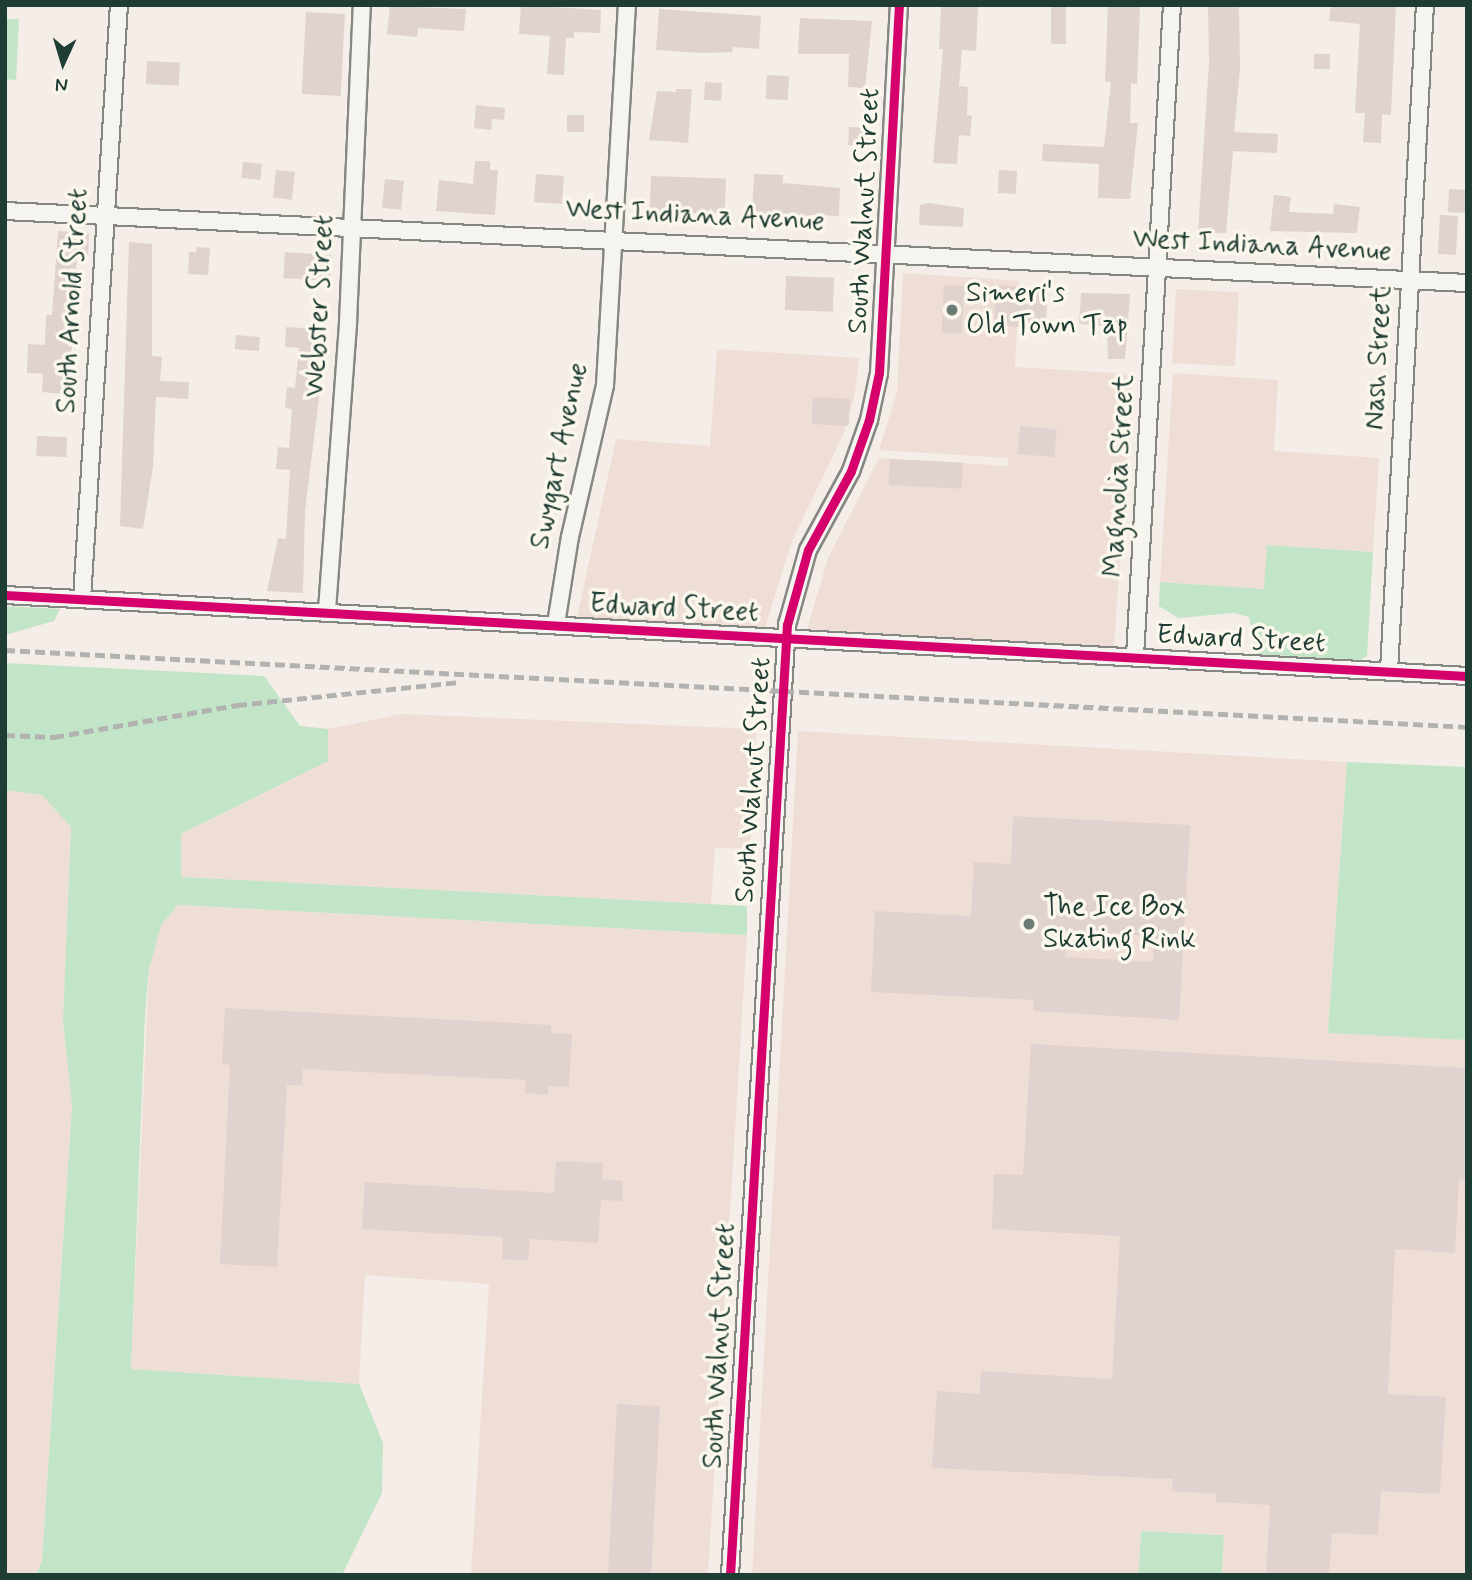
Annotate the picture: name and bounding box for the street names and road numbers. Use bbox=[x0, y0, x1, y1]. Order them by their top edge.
street label: South Walnut Street bbox=[842, 85, 888, 337]
street label: South Arnold Street bbox=[50, 185, 96, 417]
street label: West Indiana Avenue bbox=[563, 192, 827, 240]
street label: Webster Street bbox=[298, 212, 342, 400]
street label: West Indiana Avenue bbox=[1130, 222, 1394, 270]
street label: Nash Street bbox=[1358, 285, 1400, 431]
street label: Swygart Avenue bbox=[523, 358, 597, 554]
street label: Magnolia Street bbox=[1098, 374, 1142, 578]
street label: Edward Street bbox=[586, 588, 762, 630]
street label: Edward Street bbox=[1153, 619, 1329, 661]
street label: South Walnut Street bbox=[728, 654, 780, 906]
street label: South Walnut Street bbox=[697, 1220, 743, 1472]

